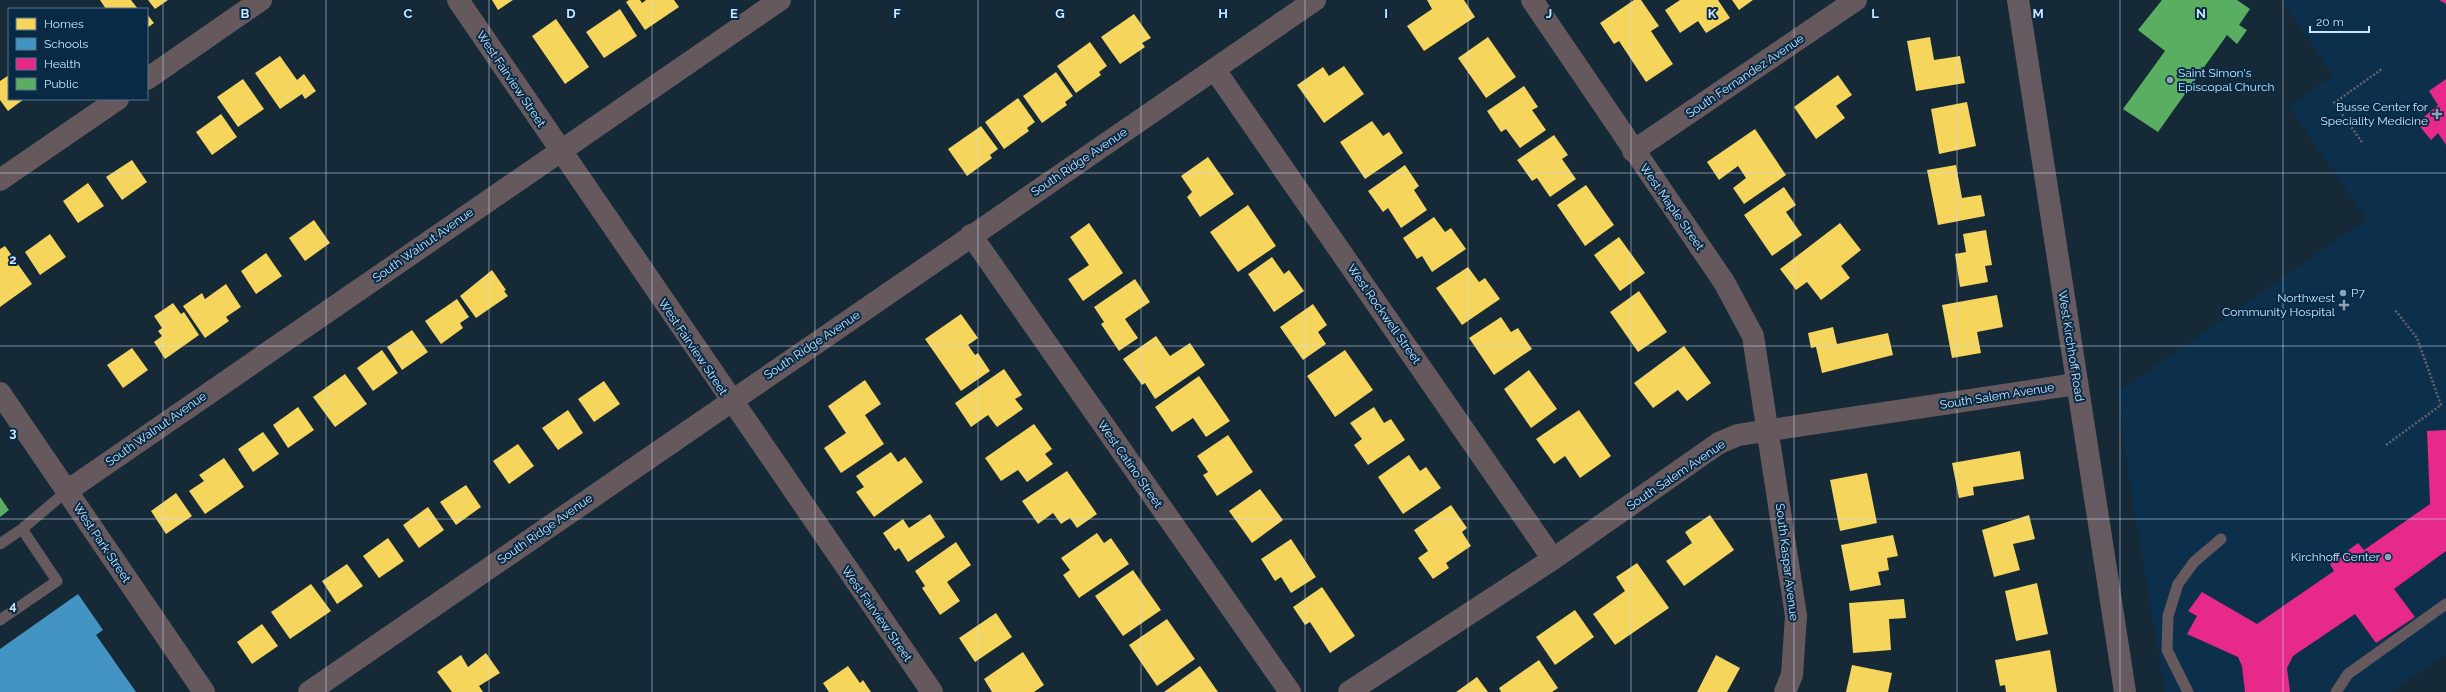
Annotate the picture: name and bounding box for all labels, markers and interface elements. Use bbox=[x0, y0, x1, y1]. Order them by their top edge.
text: B bbox=[241, 6, 250, 21]
text: C bbox=[404, 6, 413, 21]
text: D bbox=[566, 6, 576, 21]
text: E bbox=[730, 6, 738, 21]
text: F bbox=[893, 6, 901, 21]
text: G bbox=[1055, 6, 1065, 21]
text: H bbox=[1218, 6, 1228, 21]
text: I bbox=[1384, 6, 1388, 21]
text: J bbox=[1546, 6, 1552, 21]
text: K bbox=[1708, 6, 1717, 21]
text: L bbox=[1871, 6, 1879, 21]
text: M bbox=[2032, 6, 2044, 21]
text: N bbox=[2196, 6, 2206, 21]
legend bbox=[8, 8, 148, 100]
scale bar bbox=[2310, 8, 2369, 34]
text: 20 m bbox=[2316, 15, 2344, 29]
text: Homes bbox=[44, 17, 84, 31]
street label: West Fairview Street bbox=[474, 28, 548, 130]
street label: South Fernandez Avenue bbox=[1683, 31, 1807, 121]
text: Schools bbox=[44, 37, 88, 51]
text: Health bbox=[44, 57, 81, 71]
place label: Saint Simon's Episcopal Church bbox=[2178, 66, 2275, 94]
marker: Saint Simon's Episcopal Church bbox=[2165, 75, 2175, 85]
text: Public bbox=[44, 77, 79, 91]
place label: Busse Center for Speciality Medicine bbox=[2321, 100, 2429, 128]
marker: Busse Center for Speciality Medicine bbox=[2431, 108, 2443, 120]
street label: South Ridge Avenue bbox=[1028, 125, 1130, 199]
street label: West Maple Street bbox=[1637, 161, 1707, 253]
street label: South Walnut Avenue bbox=[370, 205, 476, 285]
text: 2 bbox=[9, 252, 17, 267]
street label: West Rockwell Street bbox=[1344, 261, 1424, 367]
place label: P7 bbox=[2351, 286, 2365, 300]
marker: P7 bbox=[2338, 288, 2348, 298]
street label: West Kirchhoff Road bbox=[2055, 289, 2087, 403]
place label: Northwest Community Hospital bbox=[2222, 291, 2336, 319]
street label: West Fairview Street bbox=[656, 296, 730, 398]
marker: Northwest Community Hospital bbox=[2338, 299, 2350, 311]
street label: South Ridge Avenue bbox=[761, 308, 863, 382]
street label: South Salem Avenue bbox=[1939, 380, 2055, 412]
street label: South Walnut Avenue bbox=[103, 389, 209, 469]
street label: West Catino Street bbox=[1095, 418, 1165, 510]
text: 3 bbox=[9, 425, 17, 440]
street label: South Salem Avenue bbox=[1624, 437, 1728, 513]
street label: South Ridge Avenue bbox=[495, 491, 595, 567]
street label: West Park Street bbox=[70, 501, 134, 585]
street label: South Kaspar Avenue bbox=[1773, 502, 1801, 622]
place label: Kirchhoff Center bbox=[2291, 550, 2381, 564]
marker: Kirchhoff Center bbox=[2383, 552, 2393, 562]
street label: West Fairview Street bbox=[839, 564, 915, 664]
text: 4 bbox=[9, 598, 17, 613]

